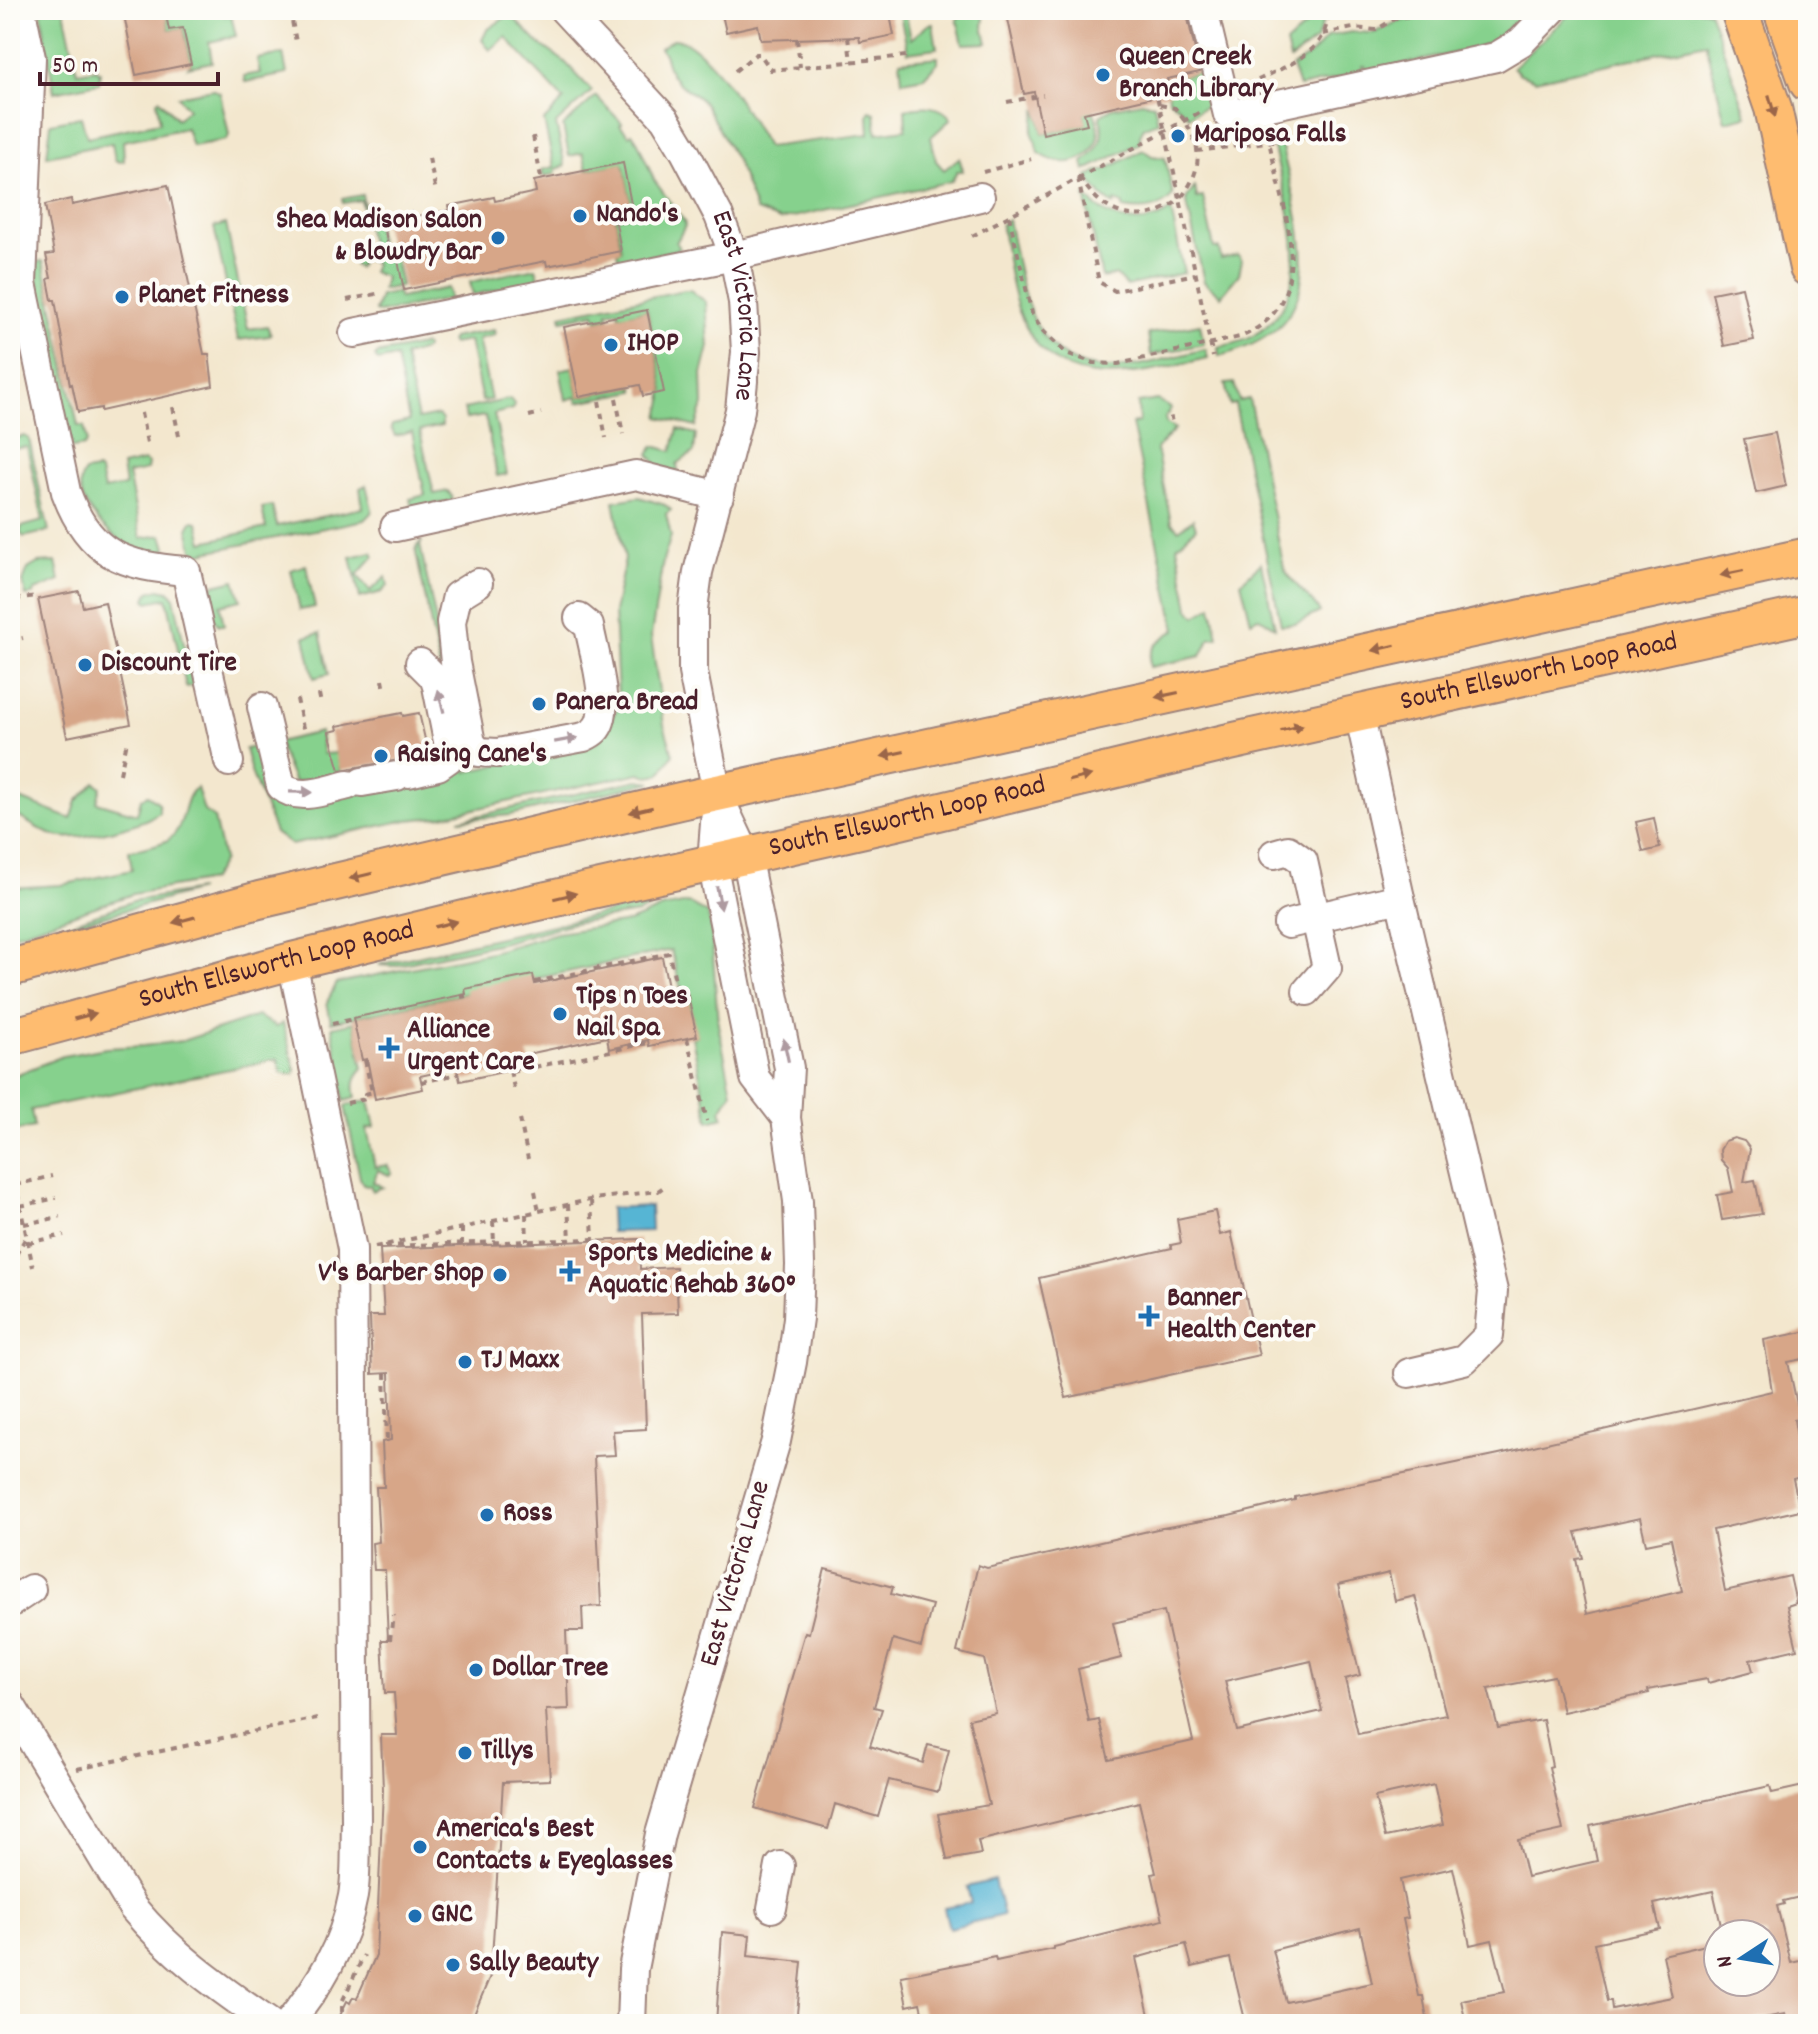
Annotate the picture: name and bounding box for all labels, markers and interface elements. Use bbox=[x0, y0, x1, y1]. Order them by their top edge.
scale bar bbox=[40, 36, 218, 86]
place label: Queen Creek Branch Library bbox=[1119, 39, 1275, 111]
text: 50 m bbox=[52, 50, 98, 84]
marker: Queen Creek Branch Library bbox=[1094, 66, 1112, 84]
one-way arrow bbox=[1766, 94, 1779, 118]
place label: Mariposa Falls bbox=[1194, 116, 1347, 156]
marker: Mariposa Falls bbox=[1169, 127, 1187, 145]
place label: Nando's bbox=[596, 196, 679, 236]
place label: Shea Madison Salon & Blowdry Bar bbox=[276, 202, 483, 274]
street label: East Victoria Lane bbox=[699, 206, 766, 402]
marker: Nando's bbox=[571, 207, 589, 225]
marker: Shea Madison Salon & Blowdry Bar bbox=[489, 229, 507, 247]
place label: Planet Fitness bbox=[138, 277, 289, 317]
marker: Planet Fitness bbox=[113, 288, 131, 306]
place label: IHOP bbox=[627, 325, 679, 365]
marker: IHOP bbox=[602, 336, 620, 354]
one-way arrow bbox=[1719, 567, 1744, 580]
street label: South Ellsworth Loop Road bbox=[1397, 623, 1682, 724]
one-way arrow bbox=[1372, 642, 1397, 655]
place label: Discount Tire bbox=[101, 645, 237, 685]
marker: Discount Tire bbox=[76, 656, 94, 674]
place label: Panera Bread bbox=[555, 684, 698, 724]
one-way arrow bbox=[434, 689, 447, 714]
one-way arrow bbox=[1154, 690, 1179, 702]
marker: Panera Bread bbox=[530, 695, 548, 713]
one-way arrow bbox=[1280, 721, 1305, 734]
one-way arrow bbox=[554, 734, 579, 746]
place label: Raising Cane's bbox=[397, 736, 547, 776]
marker: Raising Cane's bbox=[372, 747, 390, 765]
one-way arrow bbox=[880, 748, 905, 761]
street label: South Ellsworth Loop Road bbox=[765, 767, 1050, 870]
one-way arrow bbox=[1068, 771, 1093, 784]
one-way arrow bbox=[289, 786, 315, 798]
one-way arrow bbox=[628, 804, 653, 817]
one-way arrow bbox=[348, 870, 373, 883]
one-way arrow bbox=[714, 886, 726, 911]
one-way arrow bbox=[553, 889, 578, 902]
street label: South Ellsworth Loop Road bbox=[135, 912, 419, 1021]
one-way arrow bbox=[171, 914, 196, 926]
one-way arrow bbox=[433, 917, 458, 930]
place label: Tips n Toes Nail Spa bbox=[576, 978, 688, 1050]
marker: Tips n Toes Nail Spa bbox=[551, 1005, 569, 1023]
one-way arrow bbox=[73, 1010, 98, 1022]
place label: Alliance Urgent Care bbox=[407, 1012, 535, 1084]
marker: Alliance Urgent Care bbox=[378, 1037, 400, 1059]
one-way arrow bbox=[779, 1037, 791, 1062]
place label: Sports Medicine & Aquatic Rehab 360° bbox=[588, 1235, 796, 1307]
place label: V's Barber Shop bbox=[318, 1255, 484, 1295]
marker: Sports Medicine & Aquatic Rehab 360° bbox=[559, 1260, 581, 1282]
marker: V's Barber Shop bbox=[491, 1266, 509, 1284]
place label: Banner Health Center bbox=[1167, 1280, 1316, 1352]
marker: Banner Health Center bbox=[1138, 1305, 1160, 1327]
place label: TJ Maxx bbox=[481, 1342, 560, 1382]
marker: TJ Maxx bbox=[456, 1353, 474, 1371]
street label: East Victoria Lane bbox=[691, 1476, 783, 1672]
place label: Ross bbox=[503, 1495, 553, 1535]
marker: Ross bbox=[478, 1506, 496, 1524]
place label: Dollar Tree bbox=[492, 1650, 608, 1690]
marker: Dollar Tree bbox=[467, 1661, 485, 1679]
place label: Tillys bbox=[481, 1733, 534, 1773]
marker: Tillys bbox=[456, 1744, 474, 1762]
place label: America's Best Contacts & Eyeglasses bbox=[436, 1811, 674, 1883]
marker: America's Best Contacts & Eyeglasses bbox=[411, 1838, 429, 1856]
place label: GNC bbox=[431, 1896, 473, 1936]
marker: GNC bbox=[406, 1907, 424, 1925]
north arrow bbox=[1702, 1918, 1782, 1998]
place label: Sally Beauty bbox=[469, 1945, 600, 1985]
text: N bbox=[1710, 1953, 1742, 1970]
marker: Sally Beauty bbox=[444, 1956, 462, 1974]

